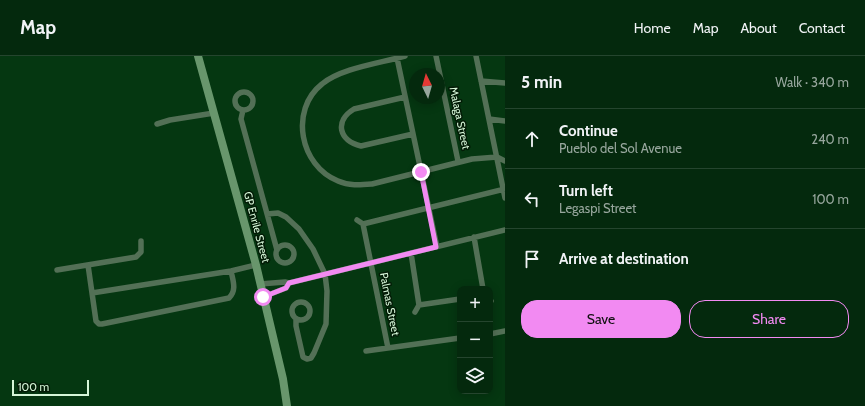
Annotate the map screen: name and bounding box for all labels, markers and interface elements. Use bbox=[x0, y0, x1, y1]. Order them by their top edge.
text: Map bbox=[20, 16, 56, 39]
text: Home bbox=[634, 19, 671, 37]
text: Map bbox=[693, 19, 718, 37]
text: About bbox=[740, 19, 777, 37]
text: Contact bbox=[799, 19, 845, 37]
north arrow bbox=[409, 68, 445, 104]
text: 5 min bbox=[521, 72, 562, 92]
text: Walk · 340 m bbox=[775, 74, 849, 90]
street label: Malaga Street bbox=[447, 85, 474, 151]
text: Continue bbox=[559, 122, 618, 140]
icon: ahead bbox=[521, 128, 543, 150]
text: 240 m bbox=[811, 131, 849, 147]
text: Pueblo del Sol Avenue bbox=[559, 140, 682, 156]
route end bbox=[412, 163, 430, 181]
text: Turn left bbox=[559, 182, 613, 200]
icon: left bbox=[521, 188, 543, 210]
street label: GP Enrile Street bbox=[241, 190, 273, 264]
text: 100 m bbox=[812, 191, 849, 207]
text: Legaspi Street bbox=[559, 200, 636, 216]
icon: arrive bbox=[521, 248, 543, 270]
text: Arrive at destination bbox=[559, 250, 689, 268]
street label: Palmas Street bbox=[377, 271, 403, 337]
map controls bbox=[457, 286, 493, 394]
button: + bbox=[457, 286, 493, 322]
route start bbox=[254, 288, 272, 306]
button: Save bbox=[521, 300, 681, 338]
button: Share bbox=[689, 300, 849, 338]
button: − bbox=[457, 322, 493, 358]
button: layers bbox=[457, 358, 493, 394]
scale bar bbox=[12, 378, 89, 397]
text: 100 m bbox=[18, 380, 49, 394]

